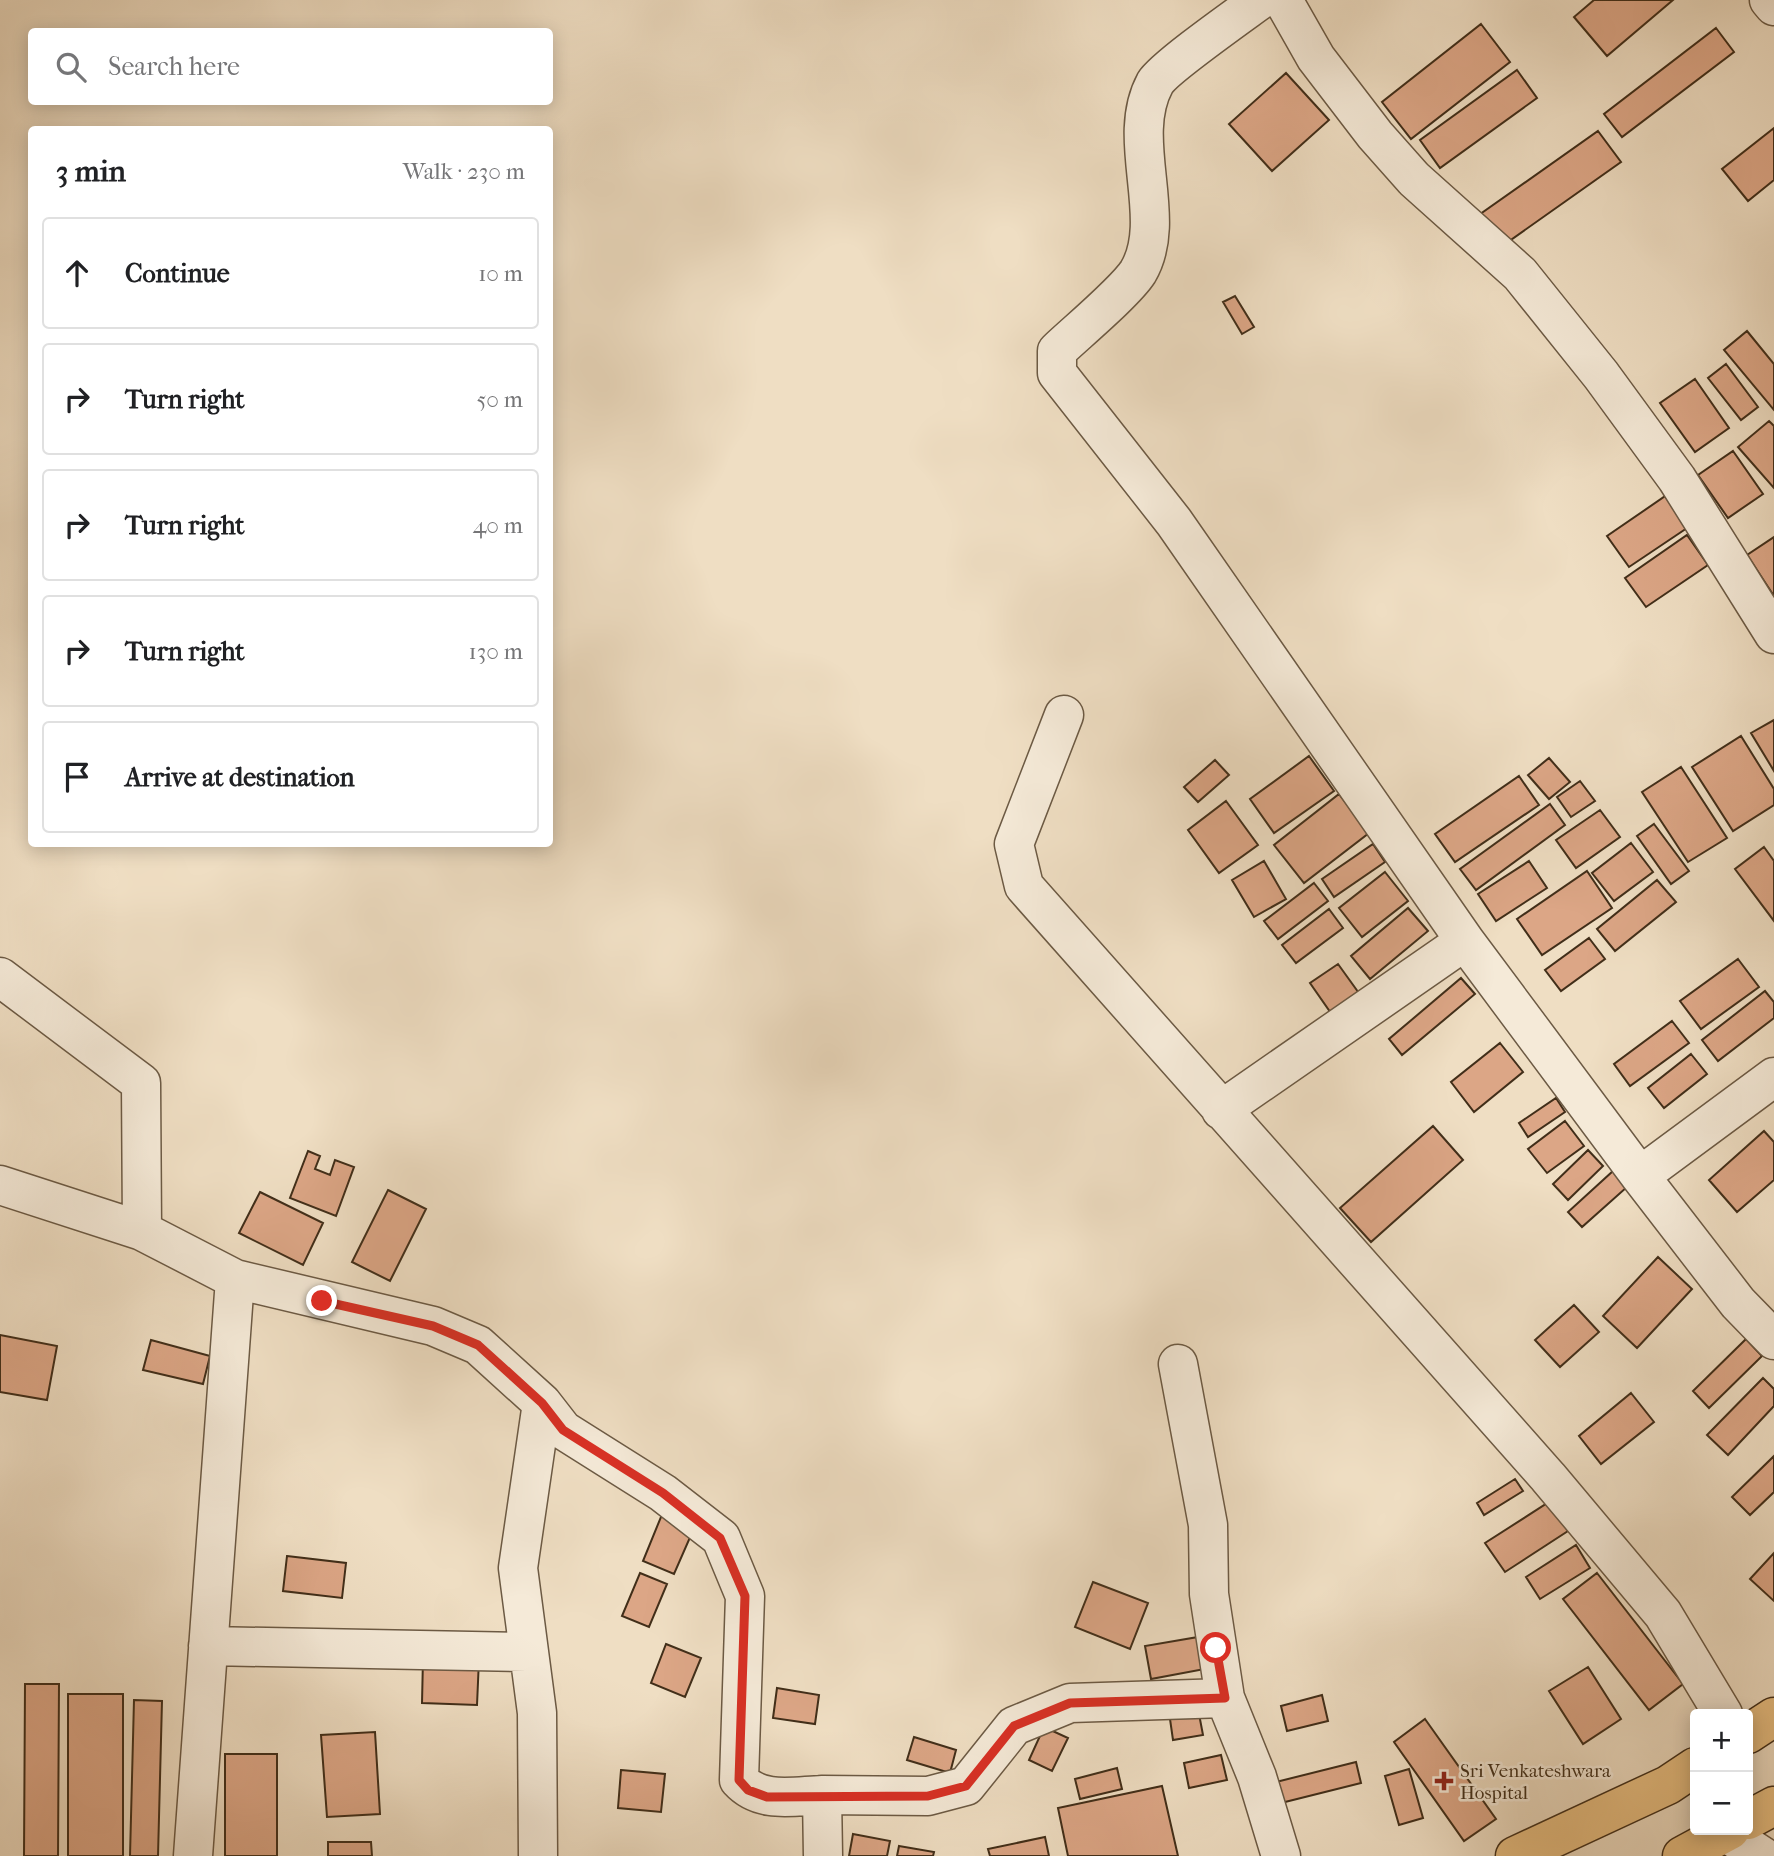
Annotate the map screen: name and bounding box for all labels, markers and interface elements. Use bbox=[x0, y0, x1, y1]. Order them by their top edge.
search box bbox=[28, 28, 553, 105]
icon: search bbox=[52, 48, 90, 86]
text: Search here bbox=[108, 51, 240, 82]
text: 3 min bbox=[56, 154, 126, 189]
text: Walk · 230 m bbox=[403, 158, 525, 185]
icon: ahead bbox=[58, 254, 96, 292]
text: Continue bbox=[125, 258, 230, 289]
text: 10 m bbox=[478, 260, 523, 287]
icon: right bbox=[58, 380, 96, 418]
text: Turn right bbox=[125, 384, 245, 415]
text: 50 m bbox=[476, 386, 523, 413]
icon: right bbox=[58, 506, 96, 544]
text: Turn right bbox=[125, 510, 245, 541]
text: 40 m bbox=[473, 512, 523, 539]
icon: right bbox=[58, 632, 96, 670]
text: Turn right bbox=[125, 636, 245, 667]
text: 130 m bbox=[469, 638, 523, 665]
icon: arrive bbox=[58, 758, 96, 796]
text: Arrive at destination bbox=[125, 762, 355, 793]
route end bbox=[306, 1285, 337, 1316]
route start bbox=[1200, 1632, 1231, 1663]
map controls bbox=[1690, 1709, 1753, 1835]
button: + bbox=[1690, 1709, 1753, 1772]
place label: Sri Venkateshwara Hospital bbox=[1460, 1760, 1611, 1804]
marker: Sri Venkateshwara Hospital bbox=[1434, 1771, 1454, 1791]
button: − bbox=[1690, 1772, 1753, 1835]

